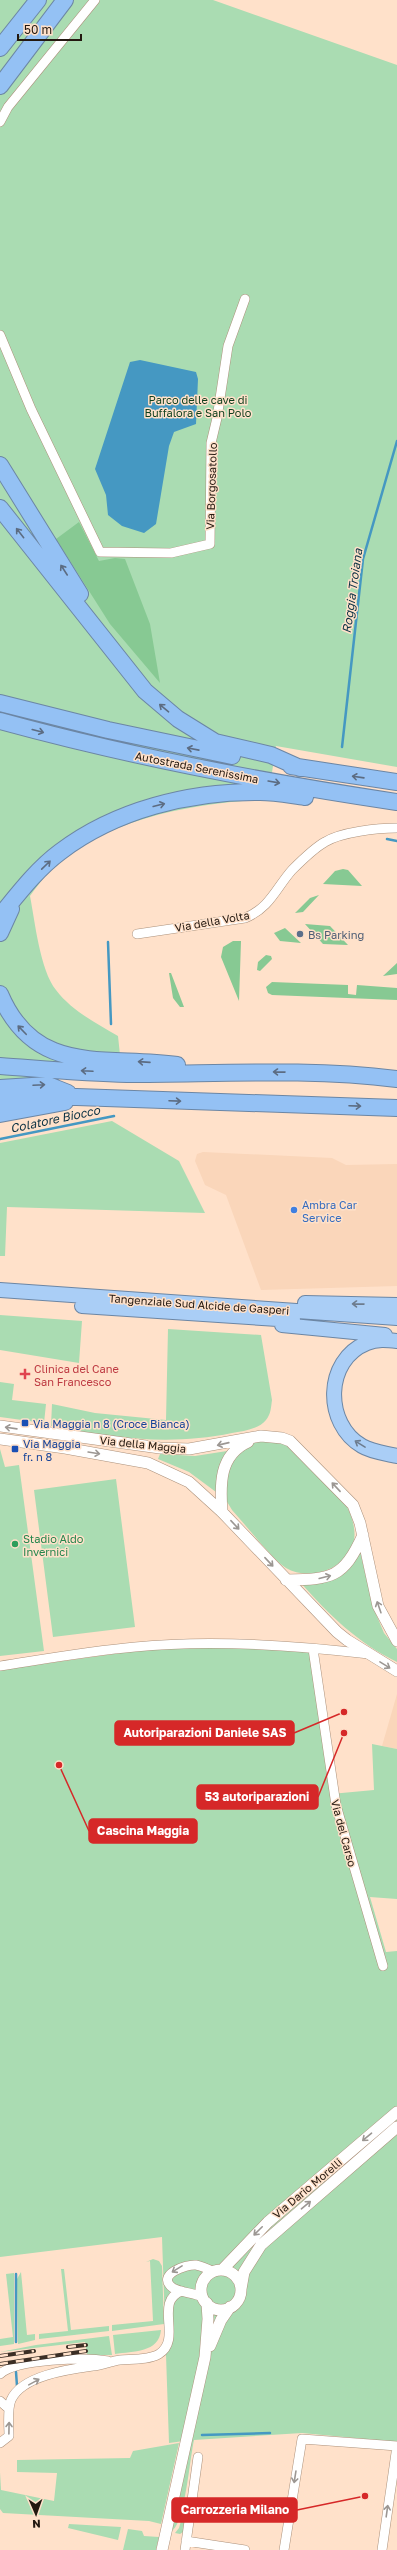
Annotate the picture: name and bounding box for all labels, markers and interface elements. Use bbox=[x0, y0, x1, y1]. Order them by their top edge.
scale bar bbox=[18, 16, 81, 42]
text: 50 m bbox=[24, 22, 52, 37]
park label: Parco delle cave di Buffalora e San Polo bbox=[145, 393, 252, 419]
street label: Via Borgosatollo bbox=[203, 442, 219, 530]
one-way arrow bbox=[15, 527, 24, 538]
water label: Roggia Troiana bbox=[339, 547, 366, 634]
one-way arrow bbox=[60, 565, 68, 576]
one-way arrow bbox=[159, 703, 170, 712]
one-way arrow bbox=[31, 728, 44, 735]
one-way arrow bbox=[187, 745, 200, 753]
street label: Autostrada Serenissima bbox=[134, 749, 260, 785]
one-way arrow bbox=[352, 772, 365, 780]
one-way arrow bbox=[267, 778, 280, 786]
one-way arrow bbox=[153, 801, 166, 808]
one-way arrow bbox=[41, 860, 51, 870]
street label: Via della Volta bbox=[174, 908, 250, 934]
place label: Bs Parking bbox=[308, 928, 364, 941]
marker: Bs Parking bbox=[295, 929, 305, 939]
one-way arrow bbox=[17, 1025, 27, 1035]
one-way arrow bbox=[138, 1058, 151, 1065]
one-way arrow bbox=[81, 1068, 94, 1075]
one-way arrow bbox=[273, 1068, 286, 1076]
one-way arrow bbox=[32, 1081, 45, 1089]
one-way arrow bbox=[168, 1097, 181, 1105]
water label: Colatore Biocco bbox=[9, 1102, 102, 1136]
one-way arrow bbox=[348, 1103, 361, 1110]
place label: Ambra Car Service bbox=[302, 1198, 358, 1224]
marker: Ambra Car Service bbox=[289, 1205, 299, 1215]
street label: Tangenziale Sud Alcide de Gasperi bbox=[108, 1291, 290, 1317]
one-way arrow bbox=[352, 1300, 365, 1308]
place label: Clinica del Cane San Francesco bbox=[34, 1362, 119, 1388]
marker: Clinica del Cane San Francesco bbox=[19, 1368, 31, 1380]
place label: Via Maggia n 8 (Croce Bianca) bbox=[33, 1417, 190, 1430]
marker: Via Maggia n 8 (Croce Bianca) bbox=[20, 1418, 30, 1428]
one-way arrow bbox=[5, 1424, 18, 1432]
street label: Via della Maggia bbox=[99, 1433, 187, 1455]
place label: Via Maggia fr. n 8 bbox=[23, 1437, 81, 1463]
one-way arrow bbox=[354, 1440, 366, 1448]
one-way arrow bbox=[217, 1441, 230, 1449]
marker: Via Maggia fr. n 8 bbox=[10, 1444, 20, 1454]
one-way arrow bbox=[87, 1449, 100, 1457]
one-way arrow bbox=[331, 1482, 341, 1492]
one-way arrow bbox=[230, 1520, 239, 1531]
place label: Stadio Aldo Invernici bbox=[23, 1532, 84, 1558]
marker: Stadio Aldo Invernici bbox=[10, 1539, 20, 1549]
one-way arrow bbox=[264, 1557, 274, 1567]
one-way arrow bbox=[318, 1572, 331, 1580]
one-way arrow bbox=[375, 1600, 382, 1613]
one-way arrow bbox=[379, 1661, 391, 1669]
callout: Autoriparazioni Daniele SAS bbox=[115, 1721, 294, 1745]
text: Autoriparazioni Daniele SAS bbox=[124, 1725, 286, 1740]
callout: 53 autoriparazioni bbox=[197, 1785, 318, 1809]
text: 53 autoriparazioni bbox=[205, 1789, 309, 1804]
street label: Via del Carso bbox=[329, 1798, 359, 1868]
callout: Cascina Maggia bbox=[89, 1819, 197, 1843]
text: Cascina Maggia bbox=[97, 1823, 189, 1838]
one-way arrow bbox=[362, 2133, 373, 2142]
street label: Via Dario Morelli bbox=[270, 2155, 344, 2221]
one-way arrow bbox=[301, 2201, 311, 2210]
one-way arrow bbox=[253, 2226, 263, 2236]
one-way arrow bbox=[171, 2266, 183, 2274]
one-way arrow bbox=[28, 2377, 40, 2385]
one-way arrow bbox=[5, 2422, 13, 2435]
one-way arrow bbox=[291, 2470, 299, 2483]
north arrow bbox=[16, 2494, 56, 2534]
callout: Carrozzeria Milano bbox=[172, 2498, 297, 2522]
text: Carrozzeria Milano bbox=[181, 2502, 289, 2517]
one-way arrow bbox=[383, 2505, 391, 2518]
text: N bbox=[32, 2518, 41, 2531]

